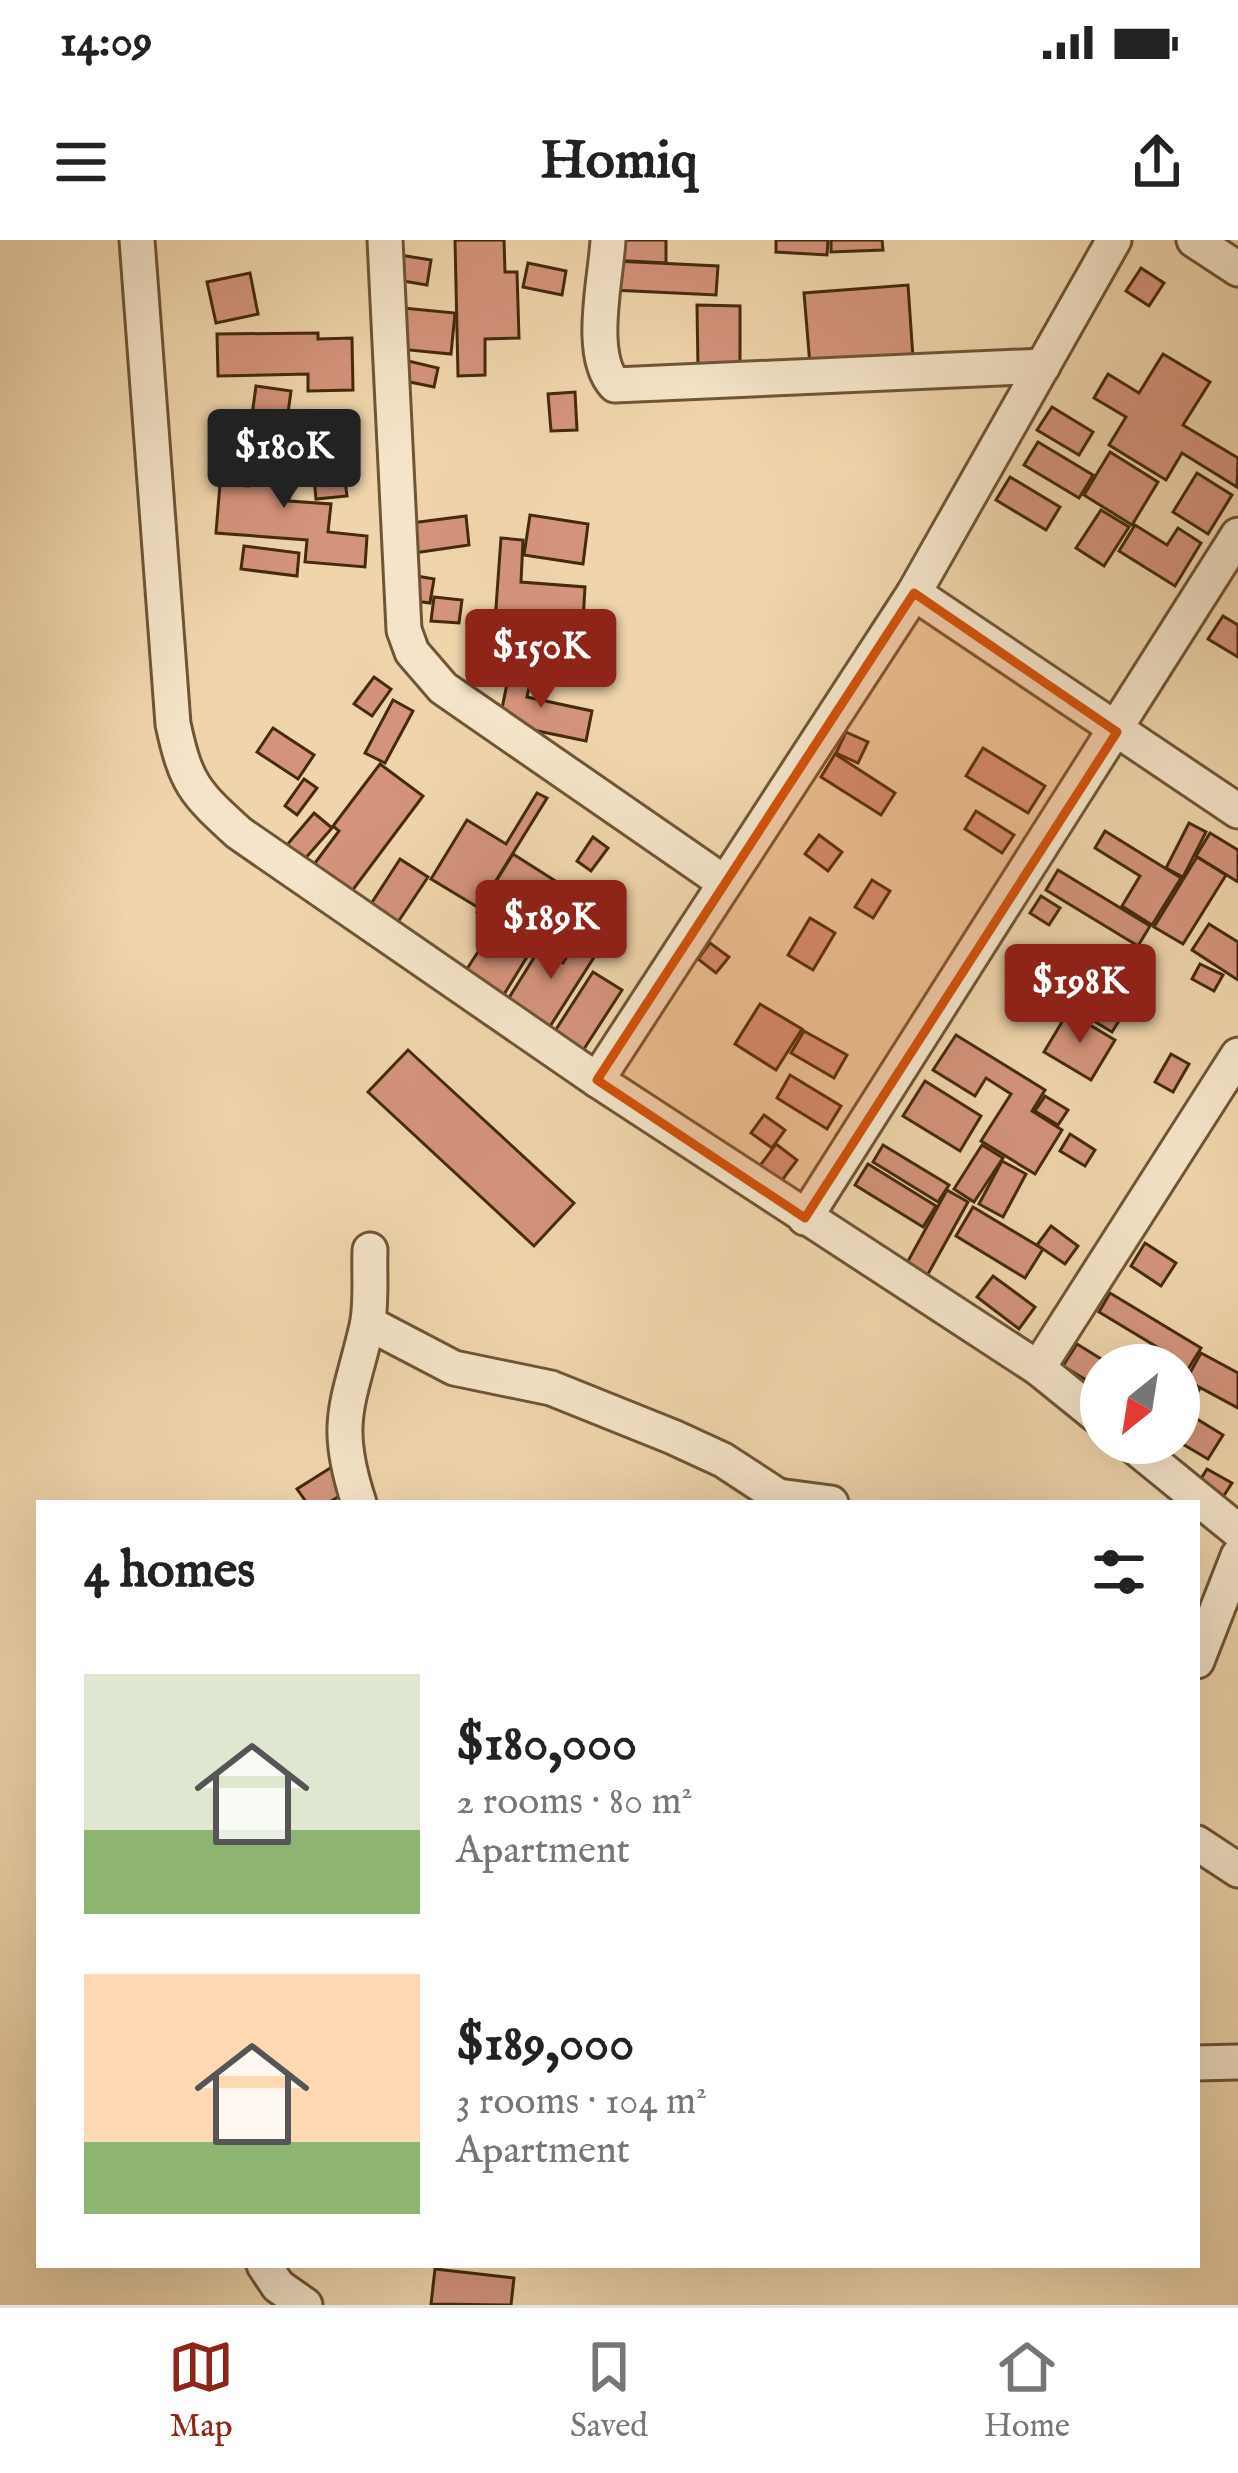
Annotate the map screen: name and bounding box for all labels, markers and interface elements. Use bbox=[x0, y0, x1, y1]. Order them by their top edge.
text: 14:09 bbox=[60, 14, 152, 71]
text: Homiq bbox=[540, 128, 698, 197]
icon: menu bbox=[48, 129, 114, 195]
icon: share bbox=[1124, 129, 1190, 195]
pin: $180K bbox=[200, 409, 368, 511]
text: $180K bbox=[235, 423, 333, 472]
pin: $150K bbox=[457, 609, 625, 711]
text: $150K bbox=[492, 623, 590, 672]
pin: $189K bbox=[467, 880, 635, 982]
text: $189K bbox=[503, 894, 599, 943]
pin: $198K bbox=[996, 944, 1164, 1046]
text: $198K bbox=[1032, 958, 1128, 1007]
north arrow bbox=[1080, 1344, 1200, 1464]
map controls bbox=[1080, 1344, 1200, 1464]
icon: filters bbox=[1086, 1539, 1152, 1605]
text: 4 homes bbox=[84, 1540, 255, 1605]
text: $180,000 bbox=[456, 1713, 637, 1778]
icon: home bbox=[180, 1722, 324, 1866]
text: 2 rooms · 80 m² bbox=[456, 1778, 693, 1827]
text: Apartment bbox=[456, 1827, 630, 1876]
text: $189,000 bbox=[456, 2013, 634, 2078]
icon: home bbox=[180, 2022, 324, 2166]
text: 3 rooms · 104 m² bbox=[456, 2078, 707, 2127]
text: Apartment bbox=[456, 2127, 630, 2176]
tab: Map bbox=[168, 2334, 234, 2448]
tab: Saved bbox=[570, 2334, 648, 2448]
tab: Home bbox=[984, 2334, 1070, 2448]

